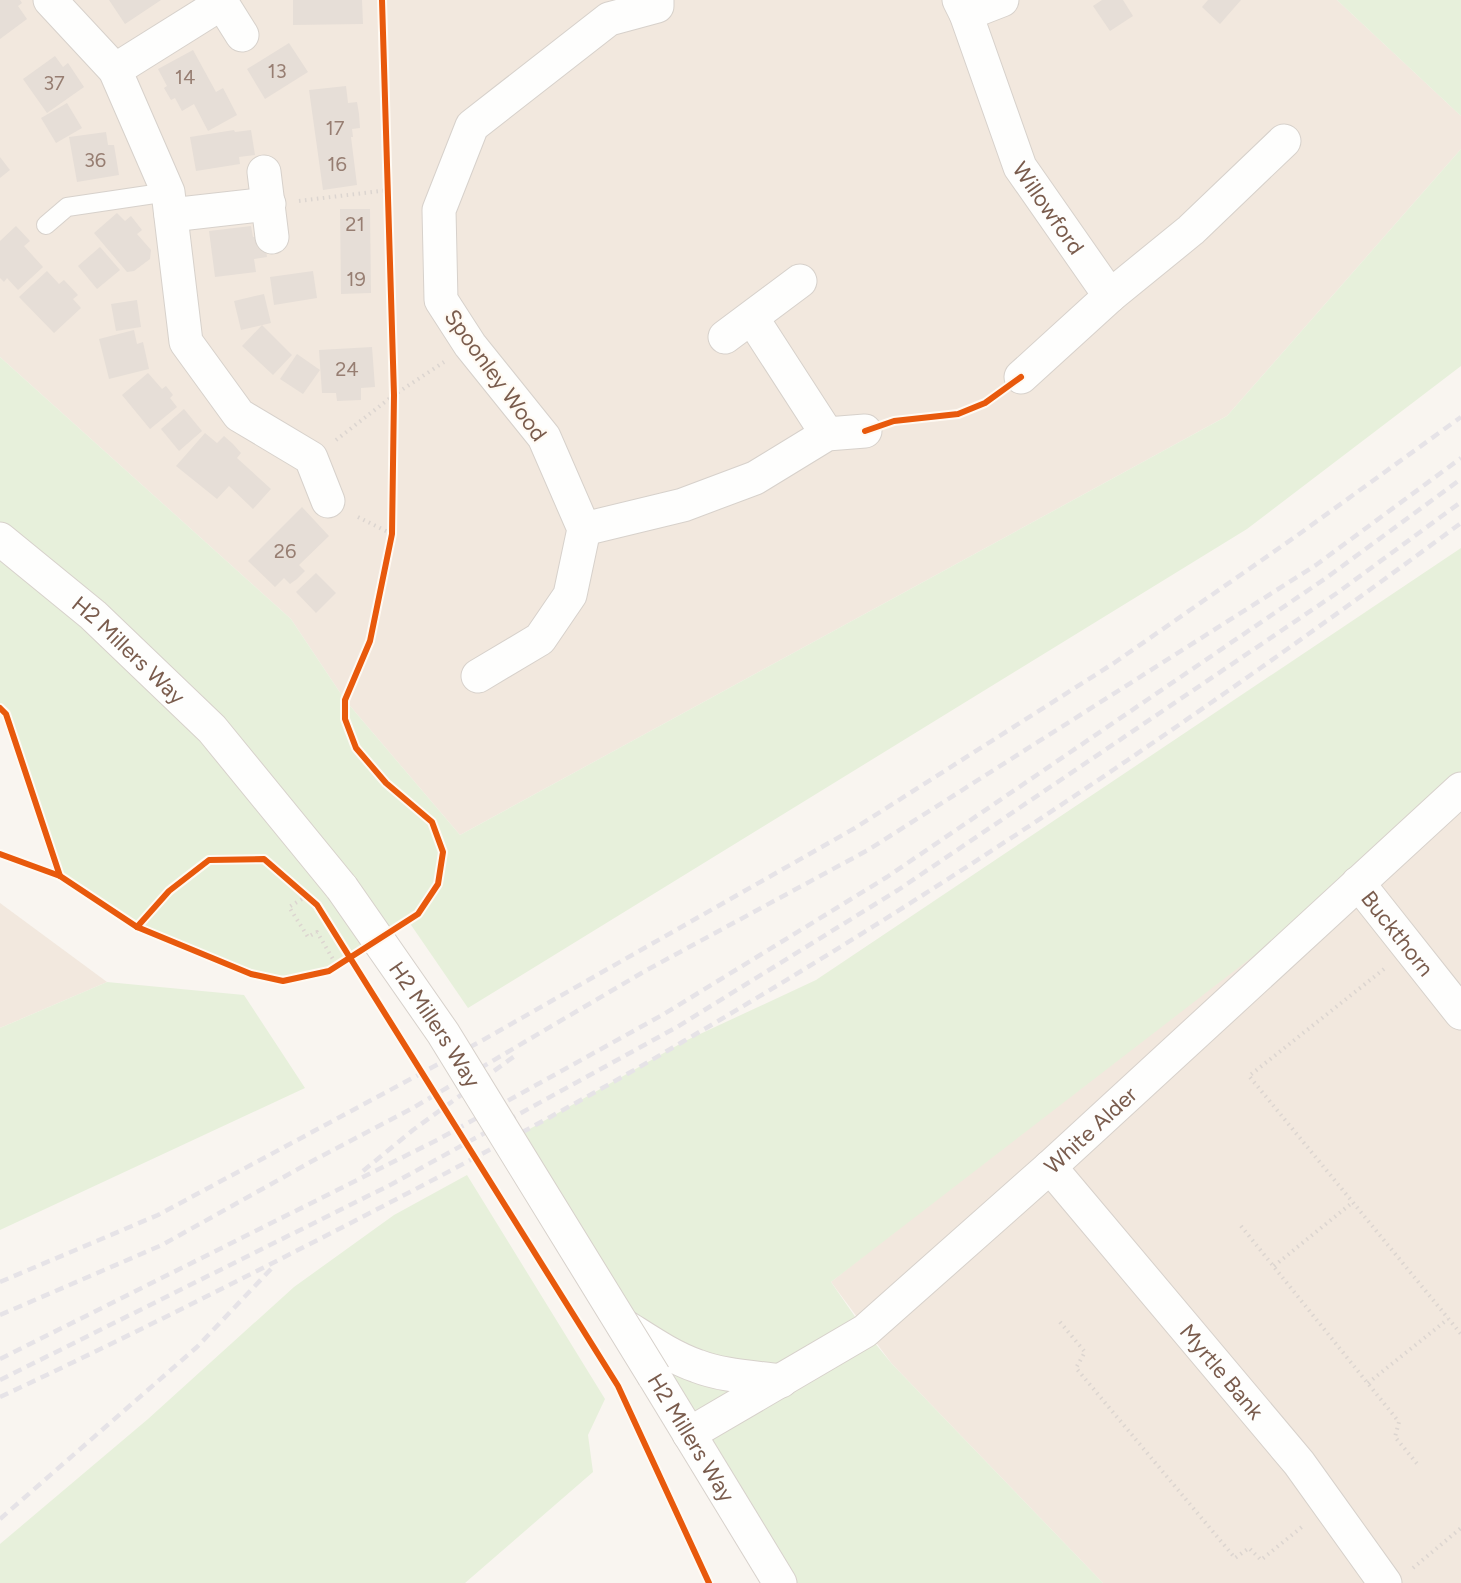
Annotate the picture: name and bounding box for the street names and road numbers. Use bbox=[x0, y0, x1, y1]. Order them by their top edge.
street label: Willowford bbox=[1007, 157, 1090, 260]
street label: Spoonley Wood bbox=[439, 304, 553, 447]
street label: H2 Millers Way bbox=[66, 590, 191, 710]
street label: Buckthorn bbox=[1355, 885, 1439, 982]
street label: H2 Millers Way bbox=[383, 956, 486, 1093]
street label: White Alder bbox=[1039, 1081, 1143, 1180]
street label: Myrtle Bank bbox=[1174, 1319, 1269, 1425]
street label: H2 Millers Way bbox=[642, 1368, 741, 1507]

